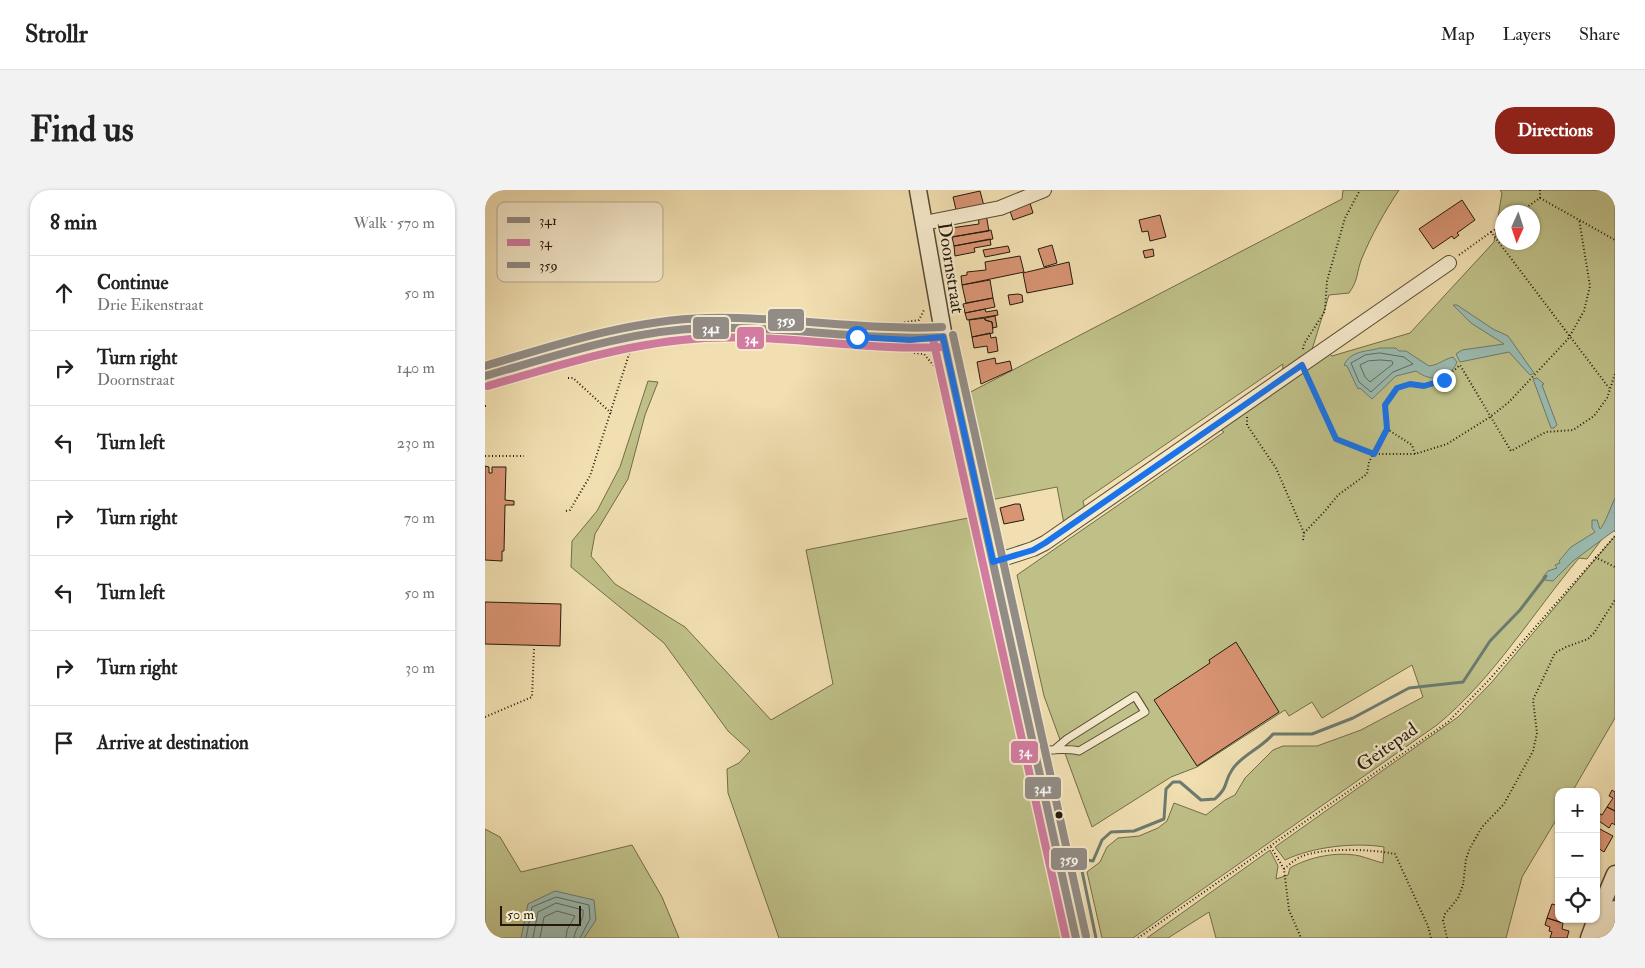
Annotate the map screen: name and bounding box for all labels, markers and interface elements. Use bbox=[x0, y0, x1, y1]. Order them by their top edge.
text: Strollr bbox=[25, 19, 88, 50]
text: Map bbox=[1441, 23, 1475, 46]
text: Layers bbox=[1503, 23, 1551, 46]
text: Share bbox=[1579, 23, 1620, 46]
button: Directions bbox=[1495, 107, 1615, 154]
text: Find us bbox=[30, 108, 134, 152]
legend bbox=[497, 202, 663, 282]
north arrow bbox=[1495, 205, 1540, 250]
text: 8 min bbox=[50, 209, 97, 236]
text: 341 bbox=[539, 212, 557, 229]
text: Walk · 570 m bbox=[354, 213, 435, 233]
street label: Doornstraat bbox=[932, 221, 970, 315]
text: 34 bbox=[539, 234, 553, 251]
text: 359 bbox=[539, 257, 558, 274]
text: Continue bbox=[97, 271, 168, 295]
icon: ahead bbox=[50, 279, 78, 307]
text: 50 m bbox=[404, 283, 435, 303]
text: Drie Eikenstraat bbox=[97, 295, 203, 315]
line badge: 359 bbox=[767, 308, 805, 332]
text: 359 bbox=[777, 312, 795, 329]
line badge: 341 bbox=[692, 316, 730, 340]
text: 341 bbox=[702, 320, 720, 337]
line badge: 34 bbox=[736, 326, 765, 350]
route start bbox=[846, 326, 869, 349]
text: 34 bbox=[745, 330, 759, 347]
text: Turn right bbox=[97, 346, 177, 370]
icon: right bbox=[50, 354, 78, 382]
text: 140 m bbox=[397, 358, 435, 378]
route end bbox=[1433, 369, 1456, 392]
text: Doornstraat bbox=[97, 370, 175, 390]
icon: left bbox=[50, 429, 78, 457]
text: Turn left bbox=[97, 431, 165, 455]
text: 230 m bbox=[397, 433, 435, 453]
icon: right bbox=[50, 504, 78, 532]
text: Turn right bbox=[97, 506, 177, 530]
text: 70 m bbox=[404, 508, 435, 528]
icon: left bbox=[50, 579, 78, 607]
text: Turn left bbox=[97, 581, 165, 605]
text: 50 m bbox=[404, 583, 435, 603]
icon: right bbox=[50, 654, 78, 682]
text: Turn right bbox=[97, 656, 177, 680]
text: 30 m bbox=[405, 658, 435, 678]
street label: Geitepad bbox=[1352, 717, 1424, 778]
icon: arrive bbox=[50, 729, 78, 757]
text: Arrive at destination bbox=[97, 731, 249, 755]
line badge: 34 bbox=[1010, 740, 1039, 764]
text: 34 bbox=[1019, 743, 1033, 760]
line badge: 341 bbox=[1024, 776, 1062, 800]
text: 341 bbox=[1034, 780, 1052, 797]
map controls bbox=[1555, 788, 1600, 923]
button: + bbox=[1555, 788, 1600, 833]
unlabelled marker bbox=[1054, 810, 1064, 820]
button: − bbox=[1555, 833, 1600, 878]
line badge: 359 bbox=[1050, 847, 1088, 871]
text: 359 bbox=[1060, 851, 1078, 868]
button: locate bbox=[1555, 878, 1600, 923]
scale bar bbox=[500, 903, 581, 926]
text: 50 m bbox=[507, 906, 534, 923]

